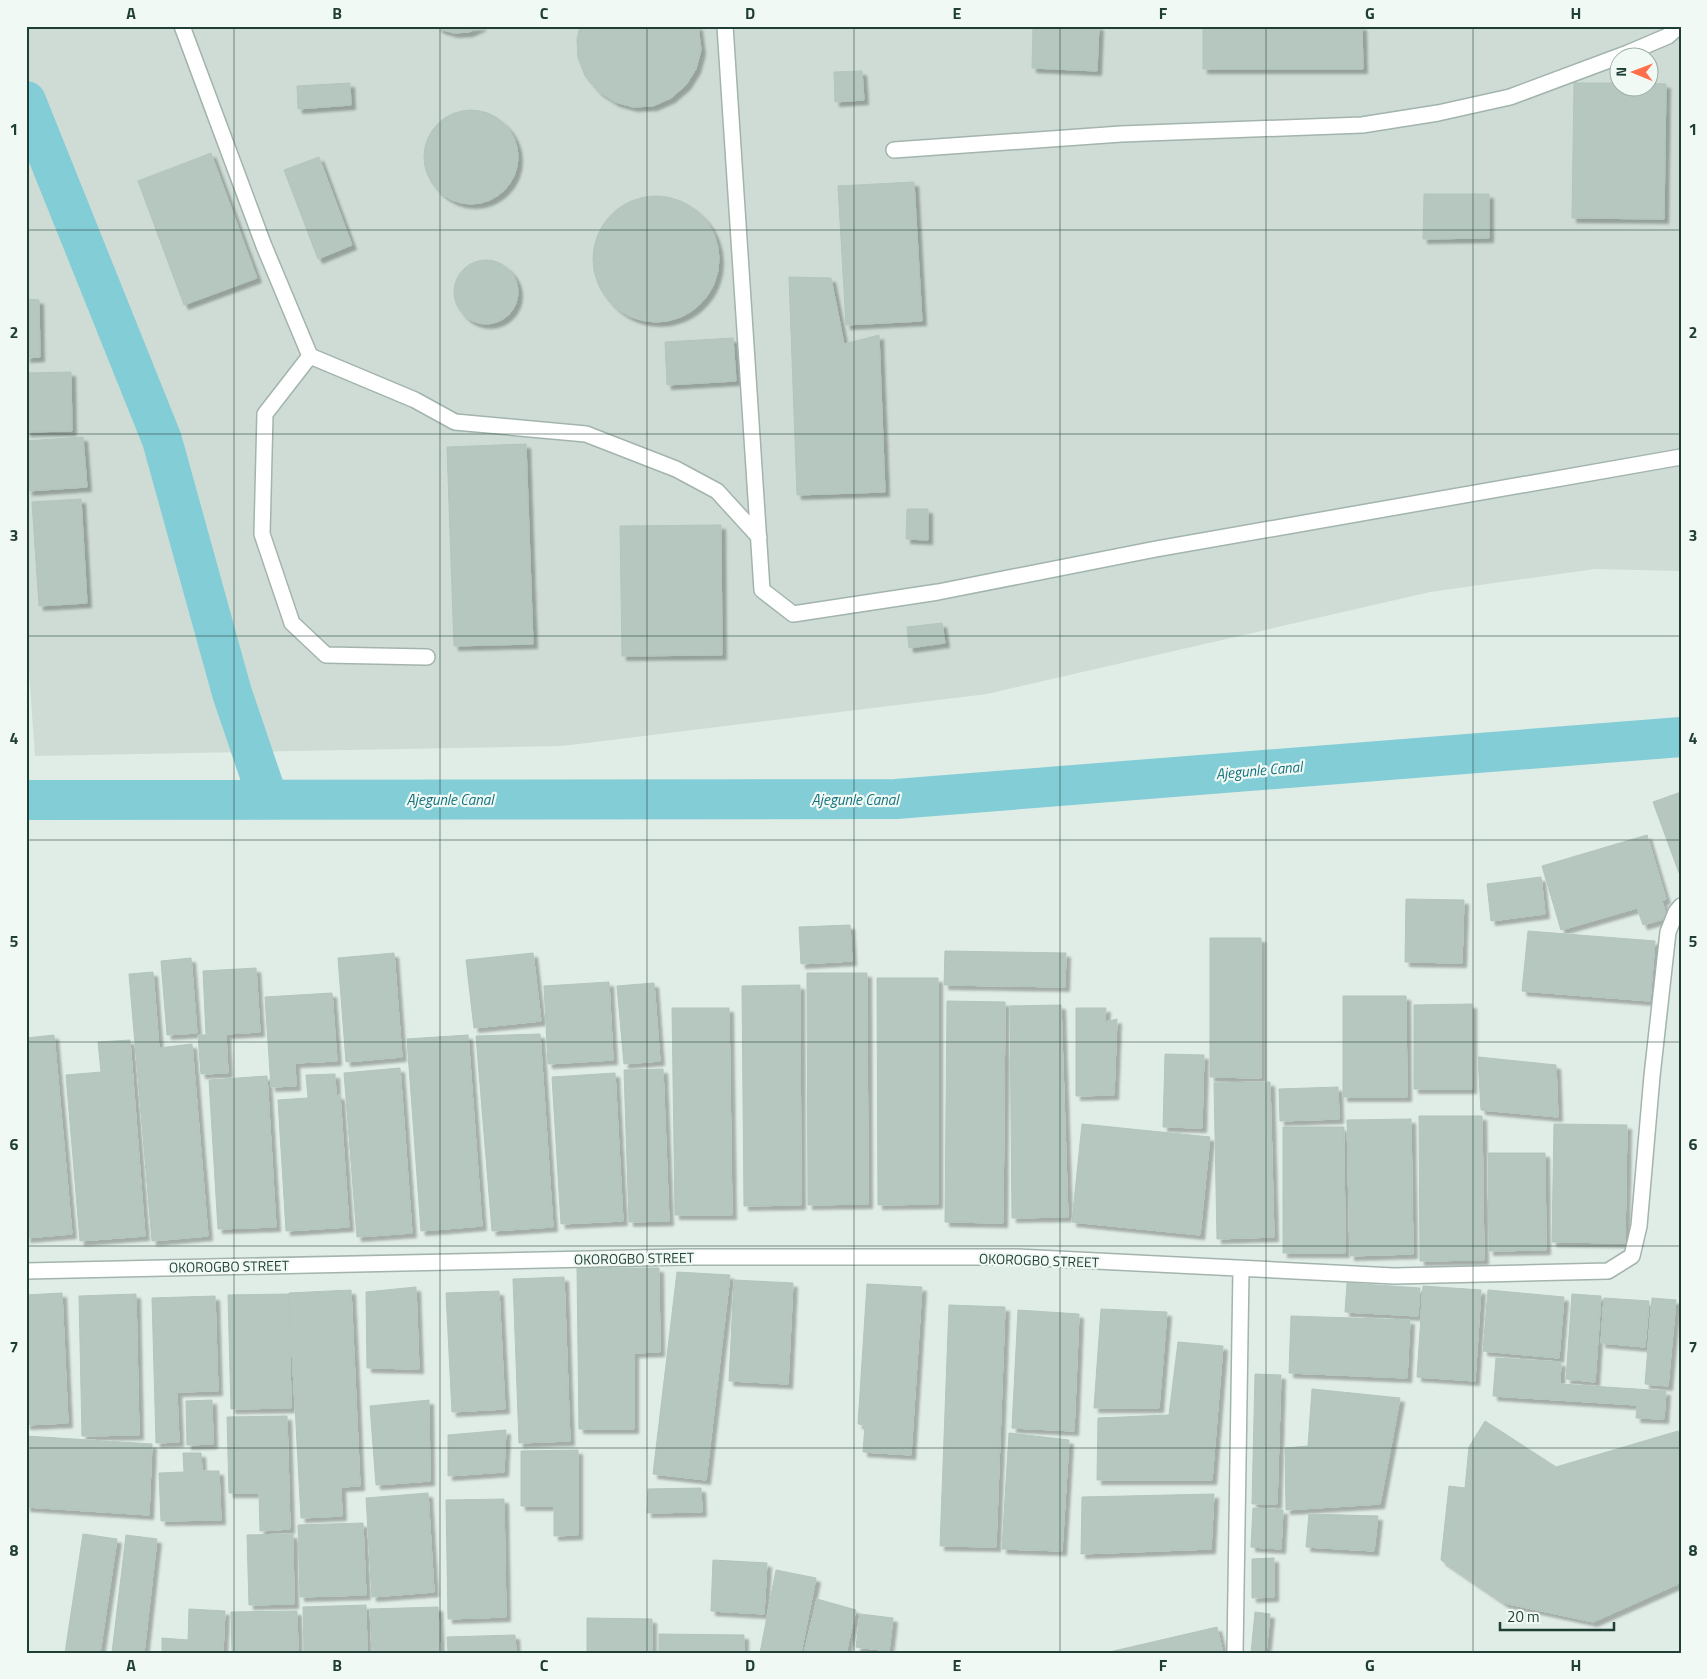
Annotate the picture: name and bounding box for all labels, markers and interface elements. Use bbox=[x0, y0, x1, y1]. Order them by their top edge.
text: A bbox=[126, 1, 136, 25]
text: B bbox=[332, 1, 342, 25]
text: C bbox=[540, 1, 549, 25]
text: D bbox=[745, 1, 755, 25]
text: E bbox=[953, 1, 962, 25]
text: F bbox=[1159, 1, 1168, 25]
text: G bbox=[1365, 1, 1375, 25]
text: H bbox=[1571, 1, 1581, 25]
north arrow bbox=[1610, 48, 1660, 98]
text: N bbox=[1610, 67, 1631, 77]
text: 1 bbox=[10, 117, 18, 141]
text: 1 bbox=[1689, 117, 1697, 141]
text: 2 bbox=[10, 320, 18, 344]
text: 2 bbox=[1689, 320, 1697, 344]
text: 3 bbox=[10, 523, 18, 547]
text: 3 bbox=[1689, 523, 1697, 547]
text: 4 bbox=[10, 726, 19, 750]
text: 4 bbox=[1689, 726, 1698, 750]
water label: Ajegunle Canal bbox=[1215, 755, 1305, 785]
water label: Ajegunle Canal bbox=[407, 788, 495, 811]
water label: Ajegunle Canal bbox=[812, 788, 900, 811]
text: 5 bbox=[10, 929, 19, 953]
text: 5 bbox=[1689, 929, 1698, 953]
text: 6 bbox=[10, 1132, 19, 1156]
text: 6 bbox=[1689, 1132, 1698, 1156]
street label: OKOROGBO STREET bbox=[574, 1246, 695, 1270]
street label: OKOROGBO STREET bbox=[979, 1247, 1100, 1273]
street label: OKOROGBO STREET bbox=[169, 1254, 290, 1278]
text: 7 bbox=[10, 1335, 18, 1359]
text: 7 bbox=[1689, 1335, 1697, 1359]
text: 8 bbox=[10, 1538, 19, 1562]
text: 8 bbox=[1689, 1538, 1698, 1562]
scale bar bbox=[1500, 1599, 1613, 1631]
text: 20 m bbox=[1507, 1605, 1540, 1628]
text: A bbox=[126, 1653, 136, 1677]
text: B bbox=[332, 1653, 342, 1677]
text: C bbox=[540, 1653, 549, 1677]
text: D bbox=[745, 1653, 755, 1677]
text: E bbox=[953, 1653, 962, 1677]
text: F bbox=[1159, 1653, 1168, 1677]
text: G bbox=[1365, 1653, 1375, 1677]
text: H bbox=[1571, 1653, 1581, 1677]

